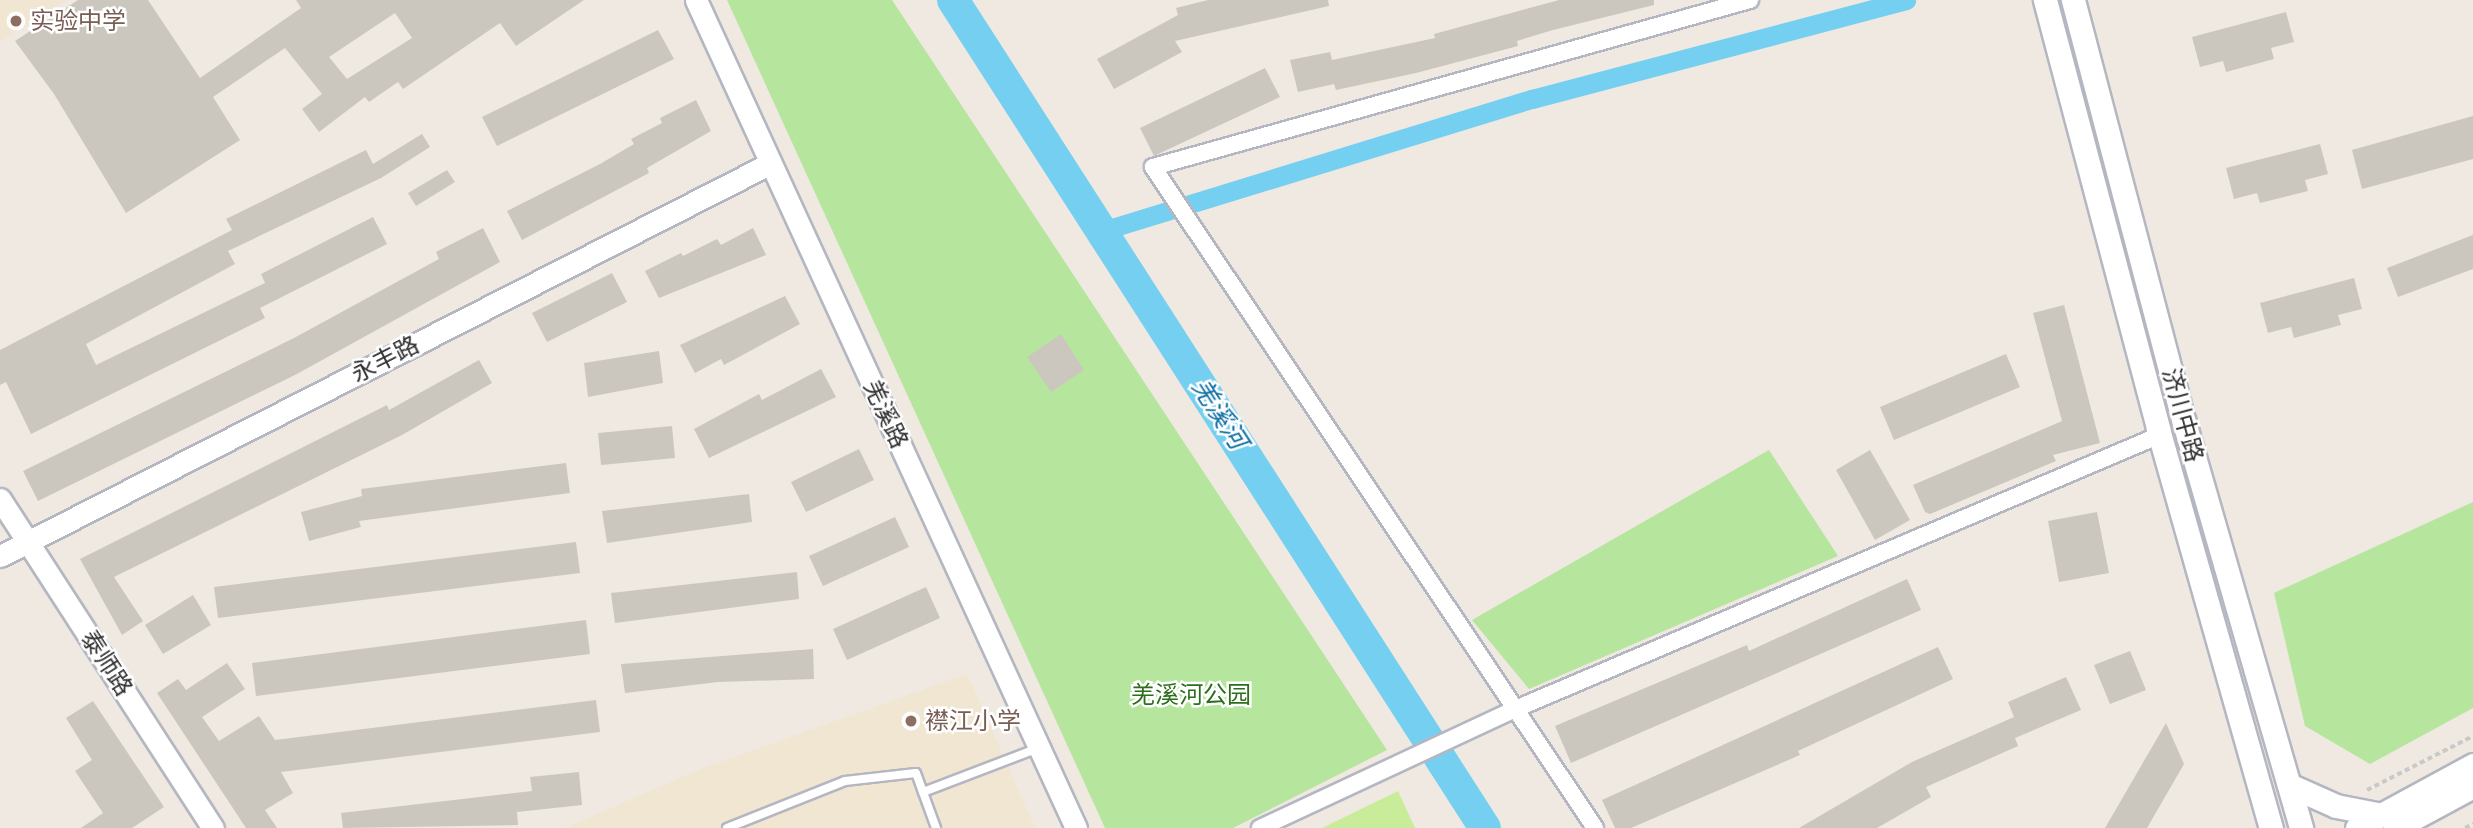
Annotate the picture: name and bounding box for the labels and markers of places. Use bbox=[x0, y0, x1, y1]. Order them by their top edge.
place label: 实验中学 bbox=[30, 7, 126, 35]
marker: 实验中学 bbox=[8, 13, 24, 29]
place label: 襟江小学 bbox=[925, 707, 1021, 735]
marker: 襟江小学 bbox=[903, 713, 919, 729]

